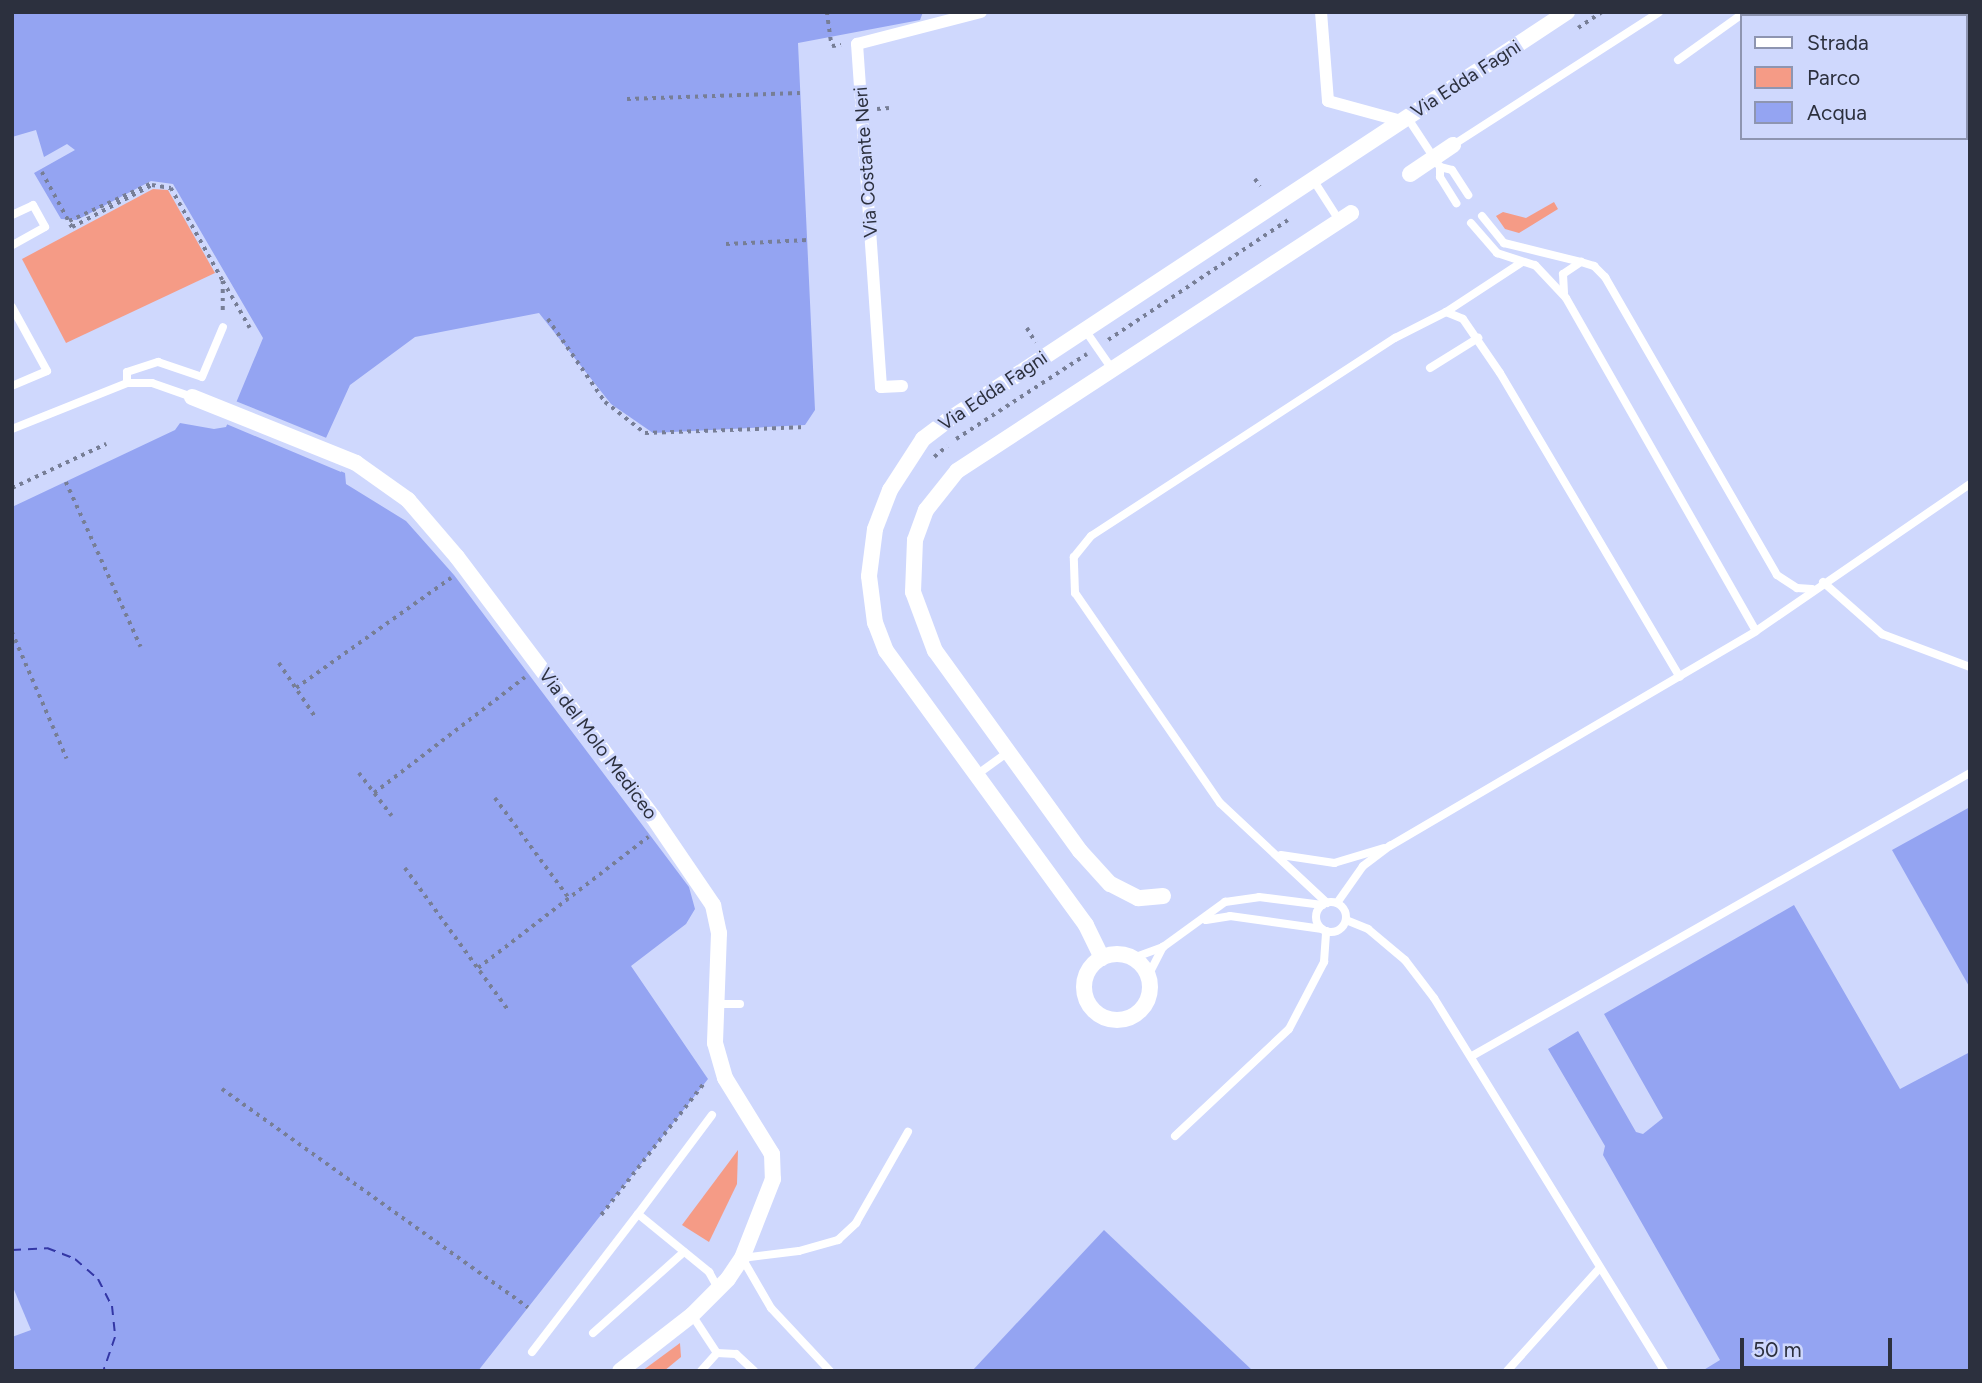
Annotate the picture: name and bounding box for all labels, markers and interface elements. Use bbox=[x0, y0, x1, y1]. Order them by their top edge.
legend bbox=[1741, 14, 1968, 140]
text: Strada bbox=[1807, 30, 1869, 55]
street label: Via Edda Fagni bbox=[1407, 35, 1525, 123]
text: Parco bbox=[1807, 65, 1860, 90]
street label: Via Costante Neri bbox=[849, 86, 883, 238]
text: Acqua bbox=[1807, 100, 1867, 125]
street label: Via Edda Fagni bbox=[934, 346, 1052, 436]
street label: Via del Molo Mediceo bbox=[534, 664, 662, 824]
scale bar bbox=[1744, 1324, 1896, 1368]
text: 50 m bbox=[1753, 1337, 1802, 1362]

